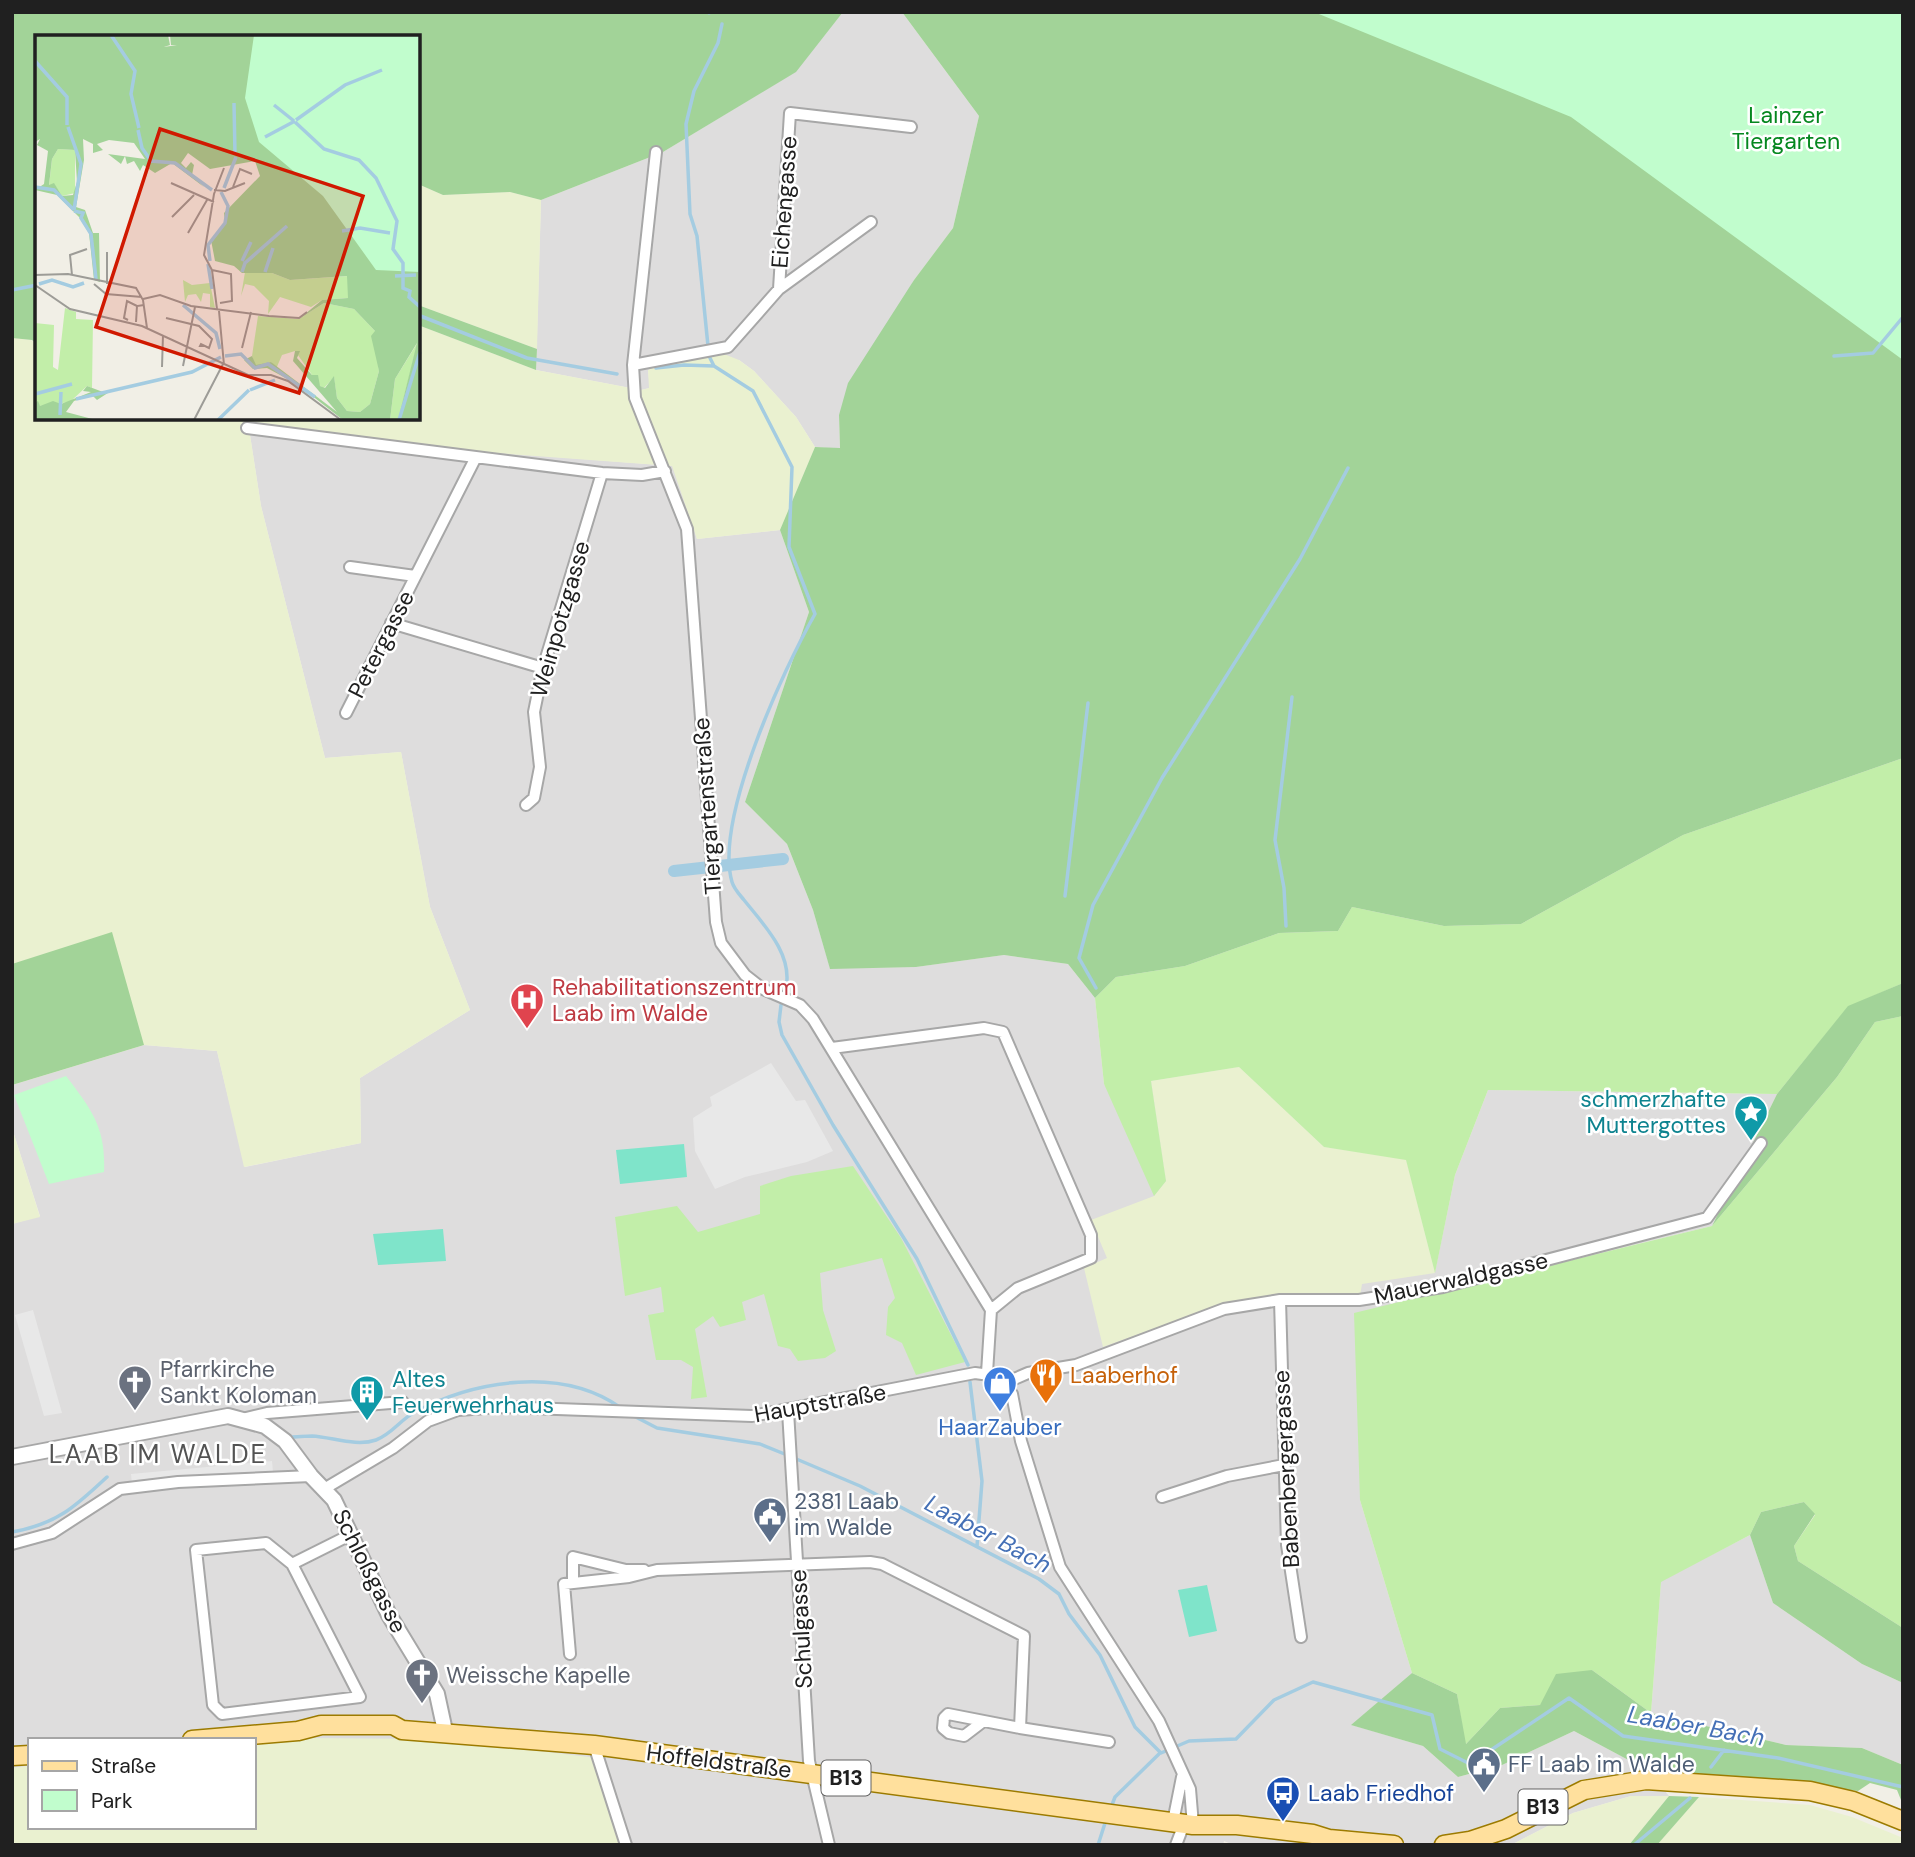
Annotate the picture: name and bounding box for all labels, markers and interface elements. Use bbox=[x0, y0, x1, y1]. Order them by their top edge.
inset map bbox=[35, 35, 420, 420]
park label: Lainzer Tiergarten bbox=[1732, 100, 1840, 156]
street label: Eichengasse bbox=[764, 135, 804, 269]
street label: Weinpotzgasse bbox=[523, 537, 597, 701]
street label: Petergasse bbox=[341, 585, 421, 703]
street label: Tiergartenstraße bbox=[686, 716, 728, 896]
place label: Rehabilitationszentrum Laab im Walde bbox=[552, 972, 796, 1028]
hospital icon: Rehabilitationszentrum Laab im Walde bbox=[508, 981, 546, 1030]
place label: schmerzhafte Muttergottes bbox=[1580, 1084, 1726, 1140]
place icon: schmerzhafte Muttergottes bbox=[1732, 1093, 1770, 1142]
street label: Mauerwaldgasse bbox=[1371, 1245, 1551, 1311]
place label: Pfarrkirche Sankt Koloman bbox=[160, 1354, 317, 1410]
restaurant icon: Laaberhof bbox=[1027, 1356, 1065, 1405]
place label: Laaberhof bbox=[1070, 1360, 1178, 1390]
church icon: Pfarrkirche Sankt Koloman bbox=[116, 1363, 154, 1412]
place label: Altes Feuerwehrhaus bbox=[392, 1364, 554, 1420]
shop icon: HaarZauber bbox=[981, 1364, 1019, 1413]
street label: Babenbergergasse bbox=[1266, 1369, 1306, 1569]
building icon: Altes Feuerwehrhaus bbox=[348, 1373, 386, 1422]
street label: Hauptstraße bbox=[752, 1377, 888, 1429]
place label: HaarZauber bbox=[938, 1412, 1062, 1442]
district label: LAAB IM WALDE bbox=[49, 1437, 267, 1471]
place label: 2381 Laab im Walde bbox=[794, 1486, 899, 1542]
water label: Laaber Bach bbox=[920, 1487, 1057, 1580]
public building icon: 2381 Laab im Walde bbox=[751, 1495, 789, 1544]
street label: Schloßgasse bbox=[326, 1504, 414, 1638]
street label: Schulgasse bbox=[783, 1569, 819, 1689]
church icon: Weissche Kapelle bbox=[403, 1656, 441, 1705]
place label: Weissche Kapelle bbox=[446, 1660, 631, 1690]
water label: Laaber Bach bbox=[1625, 1698, 1767, 1753]
street label: Hoffeldstraße bbox=[645, 1737, 793, 1785]
legend bbox=[28, 1738, 256, 1829]
public building icon: FF Laab im Walde bbox=[1465, 1745, 1503, 1794]
place label: FF Laab im Walde bbox=[1508, 1749, 1695, 1779]
text: Straße bbox=[91, 1752, 156, 1780]
road number: B13 bbox=[822, 1760, 870, 1796]
bus stop icon: Laab Friedhof bbox=[1264, 1774, 1302, 1823]
place label: Laab Friedhof bbox=[1308, 1778, 1454, 1808]
text: Park bbox=[91, 1787, 133, 1815]
road number: B13 bbox=[1518, 1790, 1568, 1825]

